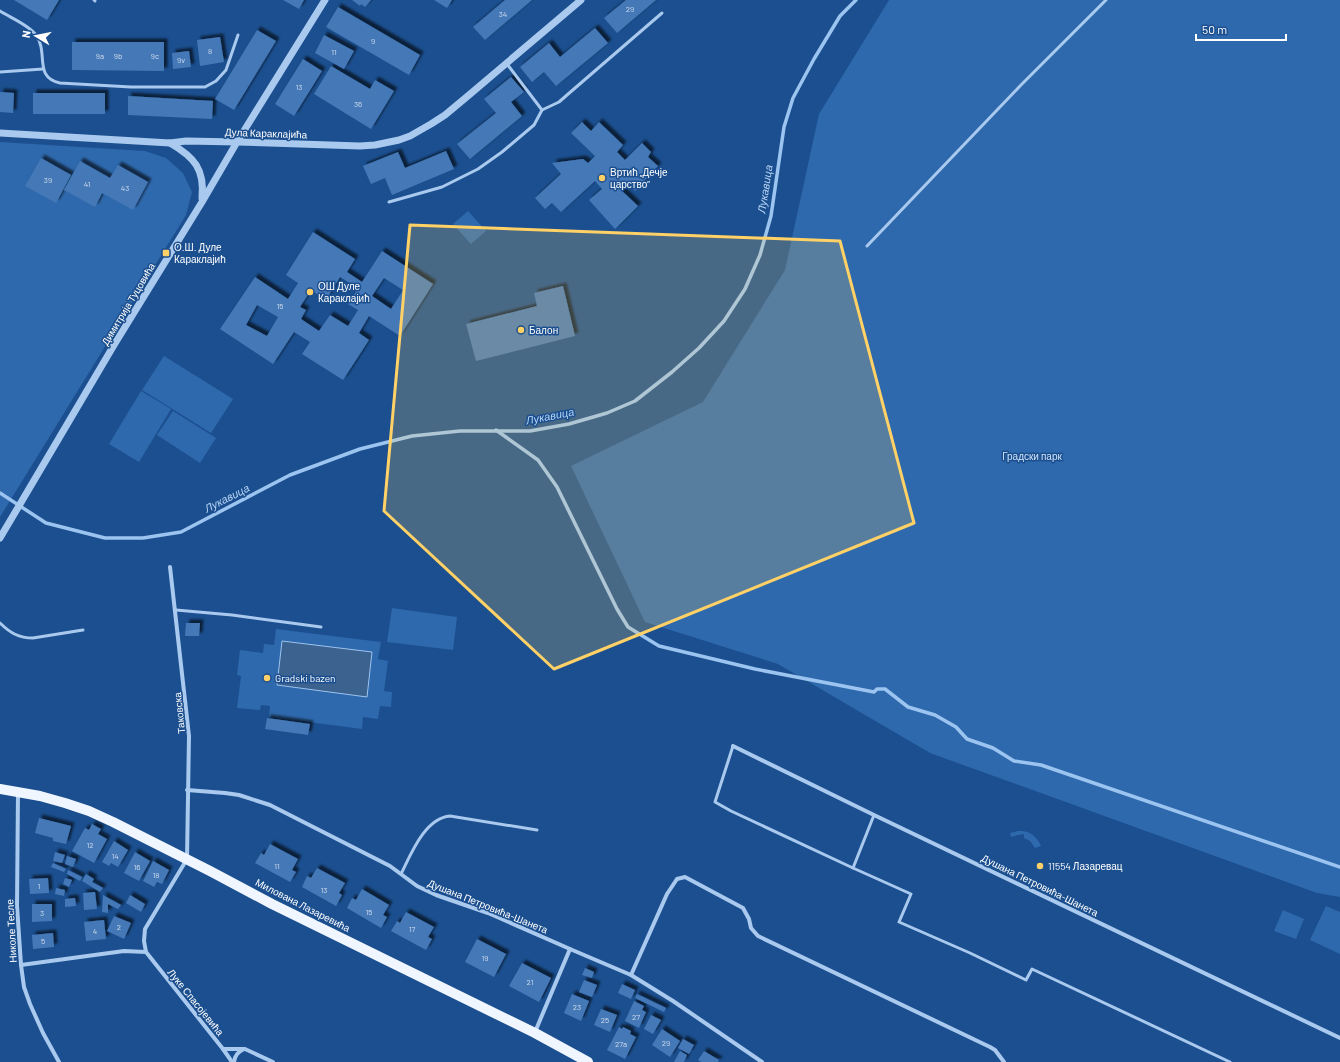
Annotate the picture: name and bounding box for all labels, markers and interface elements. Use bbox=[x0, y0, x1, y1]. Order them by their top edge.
house number: 29 bbox=[626, 4, 634, 14]
house number: 34 bbox=[499, 9, 507, 19]
north arrow bbox=[16, 16, 56, 56]
scale bar bbox=[1196, 16, 1286, 42]
text: 50 m bbox=[1202, 22, 1227, 36]
text: N bbox=[19, 29, 33, 39]
house number: 9 bbox=[371, 36, 375, 46]
house number: 8 bbox=[208, 46, 212, 56]
house number: 11 bbox=[331, 47, 337, 57]
house number: 9a bbox=[96, 51, 104, 61]
house number: 9b bbox=[114, 51, 122, 61]
house number: 9c bbox=[151, 51, 159, 61]
house number: 9v bbox=[177, 55, 185, 65]
house number: 13 bbox=[296, 82, 302, 92]
house number: 36 bbox=[354, 99, 362, 109]
street label: Дула Караклајића bbox=[225, 126, 308, 140]
water label: Лукавица bbox=[754, 164, 775, 215]
place label: Вртић „Дечје царство” bbox=[610, 166, 668, 190]
marker: Вртић „Дечје царство” bbox=[597, 173, 607, 183]
house number: 39 bbox=[44, 175, 52, 185]
house number: 41 bbox=[84, 179, 90, 189]
house number: 43 bbox=[121, 183, 129, 193]
place label: О.Ш. Дуле Караклајић bbox=[174, 241, 226, 265]
marker: О.Ш. Дуле Караклајић bbox=[161, 248, 171, 258]
street label: Димитрија Туцовића bbox=[99, 260, 158, 347]
place label: ОШ Дуле Караклајић bbox=[318, 280, 370, 304]
marker: ОШ Дуле Караклајић bbox=[305, 287, 315, 297]
house number: 15 bbox=[277, 301, 283, 311]
place label: Балон bbox=[529, 324, 558, 336]
marker: Балон bbox=[516, 325, 526, 335]
water label: Лукавица bbox=[524, 404, 575, 427]
park label: Градски парк bbox=[1002, 450, 1062, 462]
water label: Лукавица bbox=[201, 481, 251, 515]
place label: Gradski bazen bbox=[275, 672, 335, 684]
marker: Gradski bazen bbox=[262, 673, 272, 683]
street label: Таковска bbox=[171, 691, 187, 734]
house number: 12 bbox=[86, 840, 94, 850]
house number: 14 bbox=[111, 851, 119, 861]
street label: Душана Петровића-Шанета bbox=[980, 851, 1101, 919]
place label: 11554 Лазаревац bbox=[1048, 860, 1123, 872]
house number: 11 bbox=[274, 861, 280, 871]
marker: 11554 Лазаревац bbox=[1035, 861, 1045, 871]
house number: 16 bbox=[134, 862, 140, 872]
house number: 18 bbox=[153, 870, 159, 880]
street label: Милована Лазаревића bbox=[254, 876, 353, 934]
street label: Душана Петровића-Шанета bbox=[426, 876, 550, 936]
house number: 1 bbox=[38, 881, 41, 891]
house number: 13 bbox=[321, 885, 327, 895]
street label: Николе Тесле bbox=[3, 899, 19, 963]
house number: 15 bbox=[366, 907, 372, 917]
house number: 3 bbox=[40, 908, 44, 918]
house number: 2 bbox=[117, 922, 121, 932]
house number: 17 bbox=[409, 924, 416, 934]
house number: 4 bbox=[93, 926, 97, 936]
house number: 5 bbox=[41, 936, 45, 946]
house number: 19 bbox=[482, 953, 488, 963]
street label: Луке Спасојевића bbox=[165, 966, 227, 1038]
house number: 21 bbox=[527, 977, 534, 987]
house number: 23 bbox=[573, 1002, 581, 1012]
house number: 27 bbox=[632, 1012, 640, 1022]
house number: 25 bbox=[601, 1015, 609, 1025]
house number: 29 bbox=[662, 1038, 670, 1048]
house number: 27a bbox=[615, 1039, 627, 1049]

